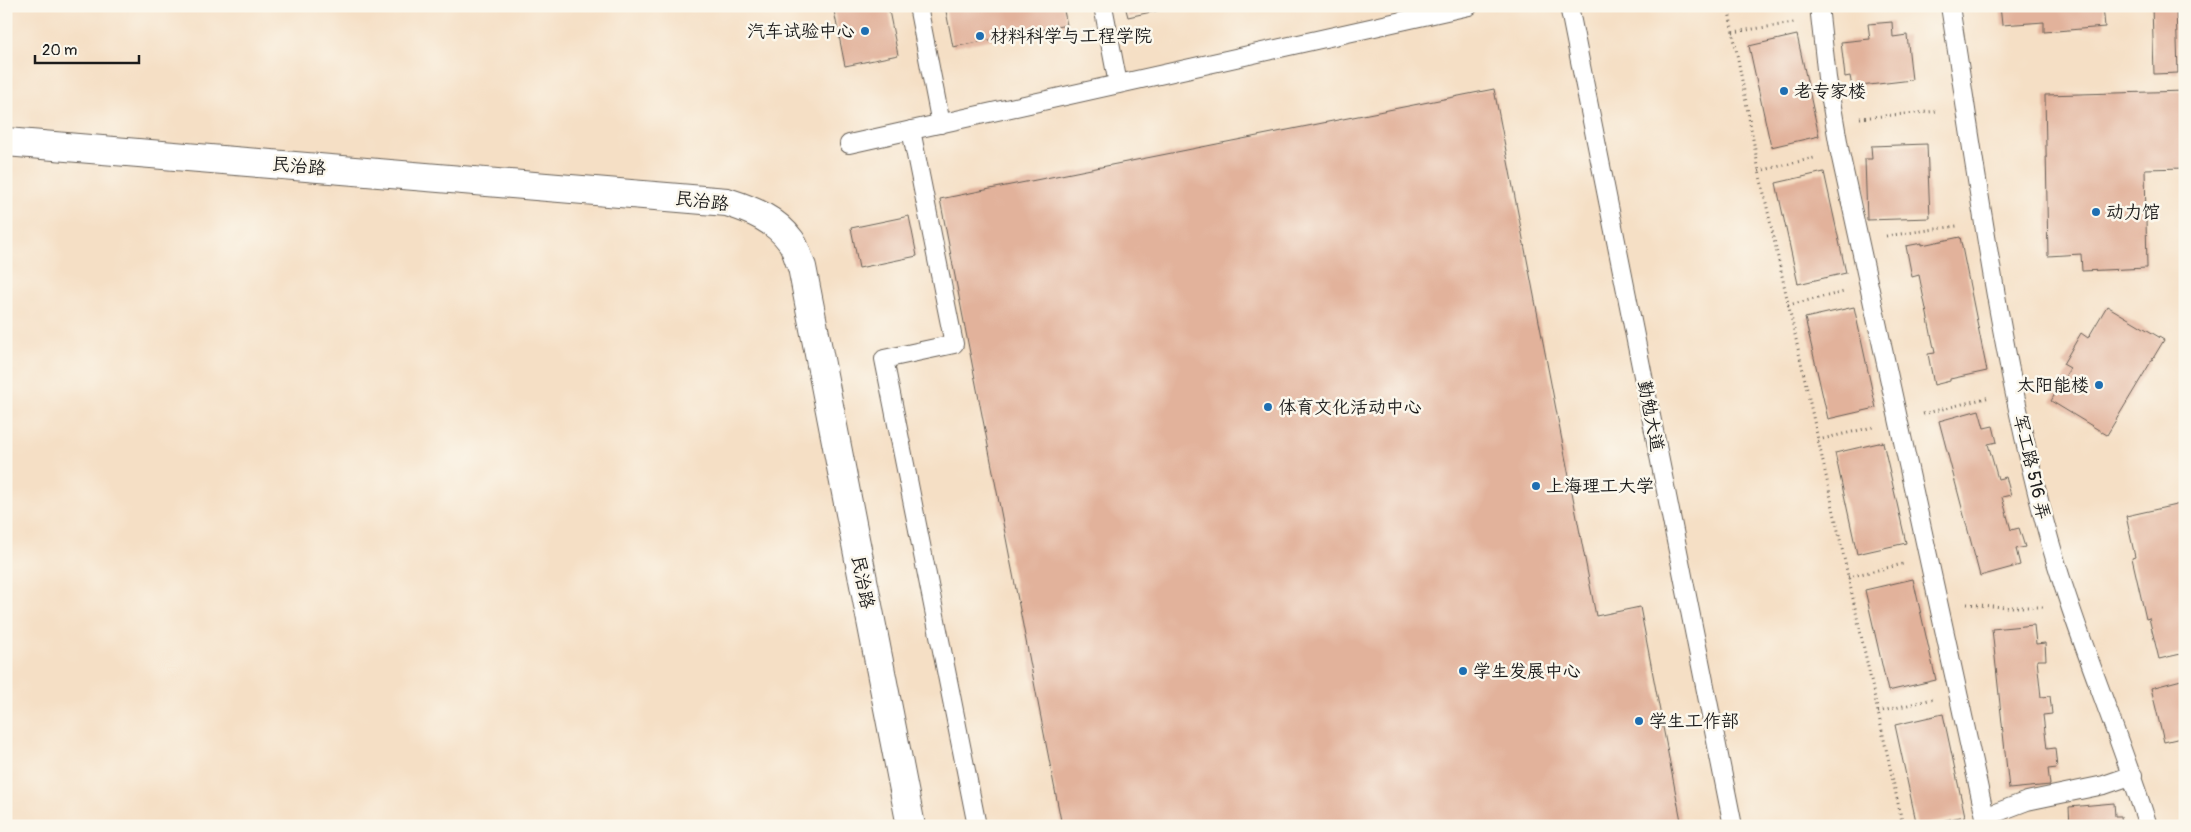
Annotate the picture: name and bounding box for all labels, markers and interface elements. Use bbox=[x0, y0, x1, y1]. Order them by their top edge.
place label: 汽车试验中心 bbox=[747, 20, 855, 43]
marker: 汽车试验中心 bbox=[859, 25, 871, 37]
place label: 材料科学与工程学院 bbox=[990, 25, 1152, 48]
marker: 材料科学与工程学院 bbox=[974, 30, 986, 42]
scale bar bbox=[35, 32, 139, 64]
text: 20 m bbox=[42, 41, 77, 60]
place label: 老专家楼 bbox=[1794, 80, 1866, 103]
marker: 老专家楼 bbox=[1778, 85, 1790, 97]
street label: 民治路 bbox=[271, 153, 327, 180]
street label: 民治路 bbox=[674, 187, 730, 216]
place label: 动力馆 bbox=[2106, 201, 2160, 224]
marker: 动力馆 bbox=[2090, 206, 2102, 218]
place label: 太阳能楼 bbox=[2017, 374, 2089, 397]
street label: 勤勉大道 bbox=[1632, 379, 1669, 454]
marker: 太阳能楼 bbox=[2093, 379, 2105, 391]
place label: 体育文化活动中心 bbox=[1278, 396, 1422, 419]
marker: 体育文化活动中心 bbox=[1262, 401, 1274, 413]
street label: 军工路 516 弄 bbox=[2008, 412, 2055, 522]
place label: 上海理工大学 bbox=[1546, 475, 1654, 498]
marker: 上海理工大学 bbox=[1530, 480, 1542, 492]
street label: 民治路 bbox=[846, 553, 879, 611]
place label: 学生发展中心 bbox=[1473, 660, 1581, 683]
marker: 学生发展中心 bbox=[1457, 665, 1469, 677]
place label: 学生工作部 bbox=[1649, 710, 1739, 733]
marker: 学生工作部 bbox=[1633, 715, 1645, 727]

